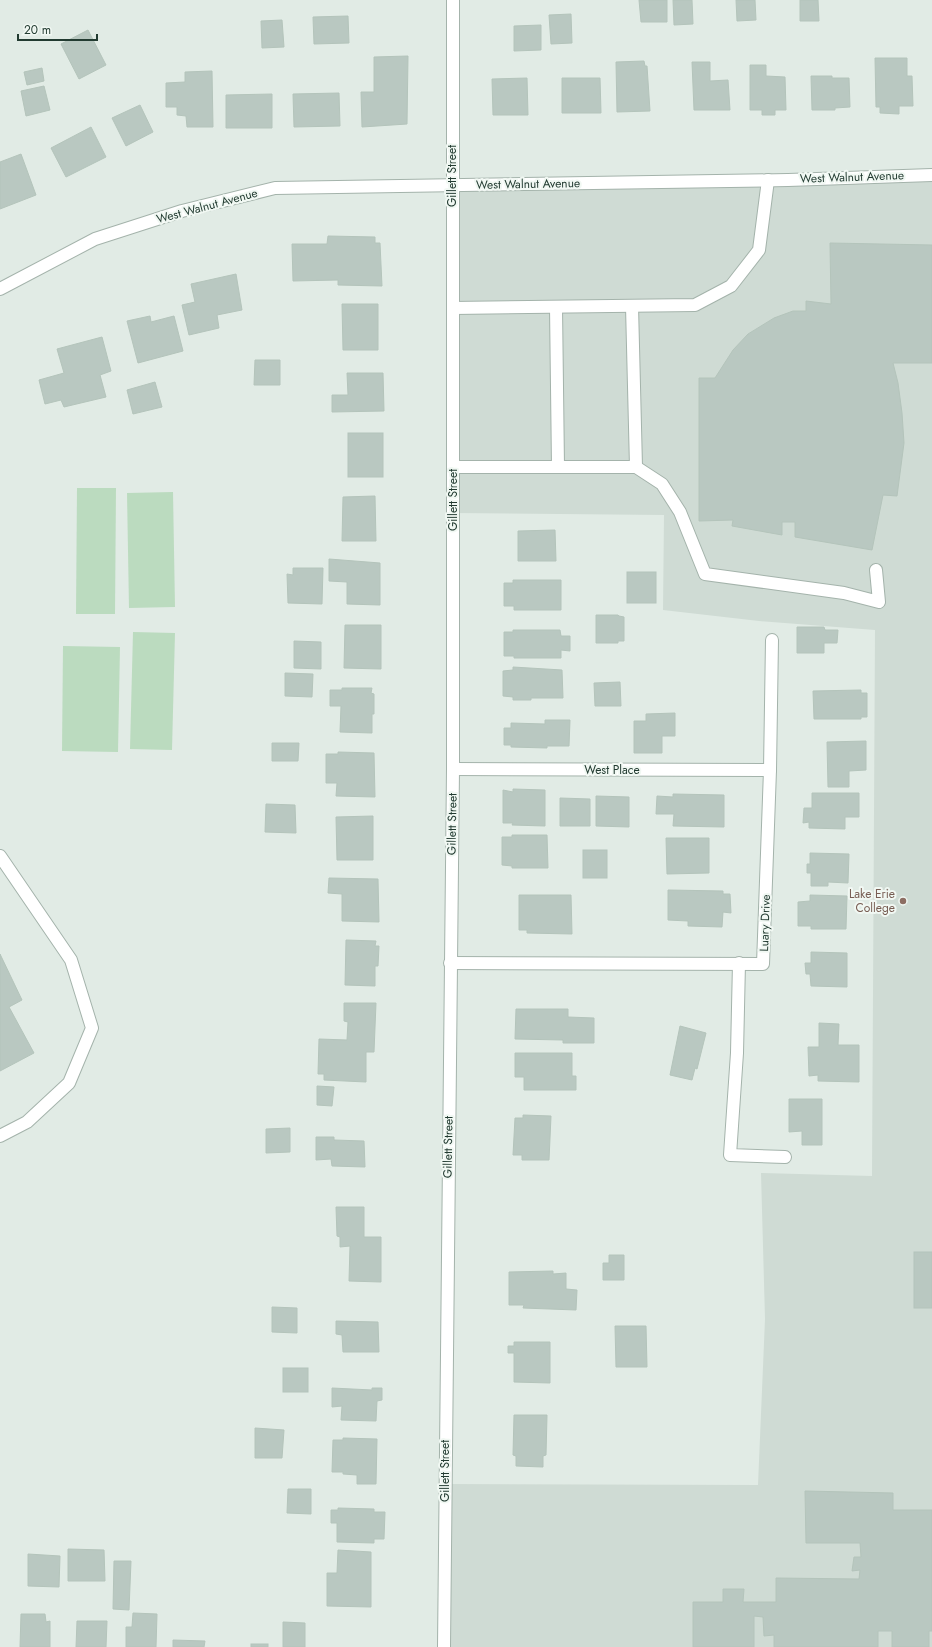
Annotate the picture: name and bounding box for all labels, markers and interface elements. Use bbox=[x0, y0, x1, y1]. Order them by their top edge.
scale bar bbox=[18, 16, 97, 42]
text: 20 m bbox=[24, 21, 51, 39]
street label: Gillett Street bbox=[443, 145, 461, 207]
street label: West Walnut Avenue bbox=[800, 166, 904, 188]
street label: West Walnut Avenue bbox=[476, 174, 580, 194]
street label: West Walnut Avenue bbox=[154, 184, 260, 228]
street label: Gillett Street bbox=[444, 469, 462, 531]
street label: West Place bbox=[584, 761, 640, 779]
street label: Gillett Street bbox=[442, 793, 462, 855]
place label: Lake Erie College bbox=[849, 885, 895, 917]
street label: Luary Drive bbox=[755, 894, 775, 952]
marker: Lake Erie College bbox=[898, 896, 908, 906]
street label: Gillett Street bbox=[438, 1116, 458, 1178]
street label: Gillett Street bbox=[436, 1440, 454, 1502]

